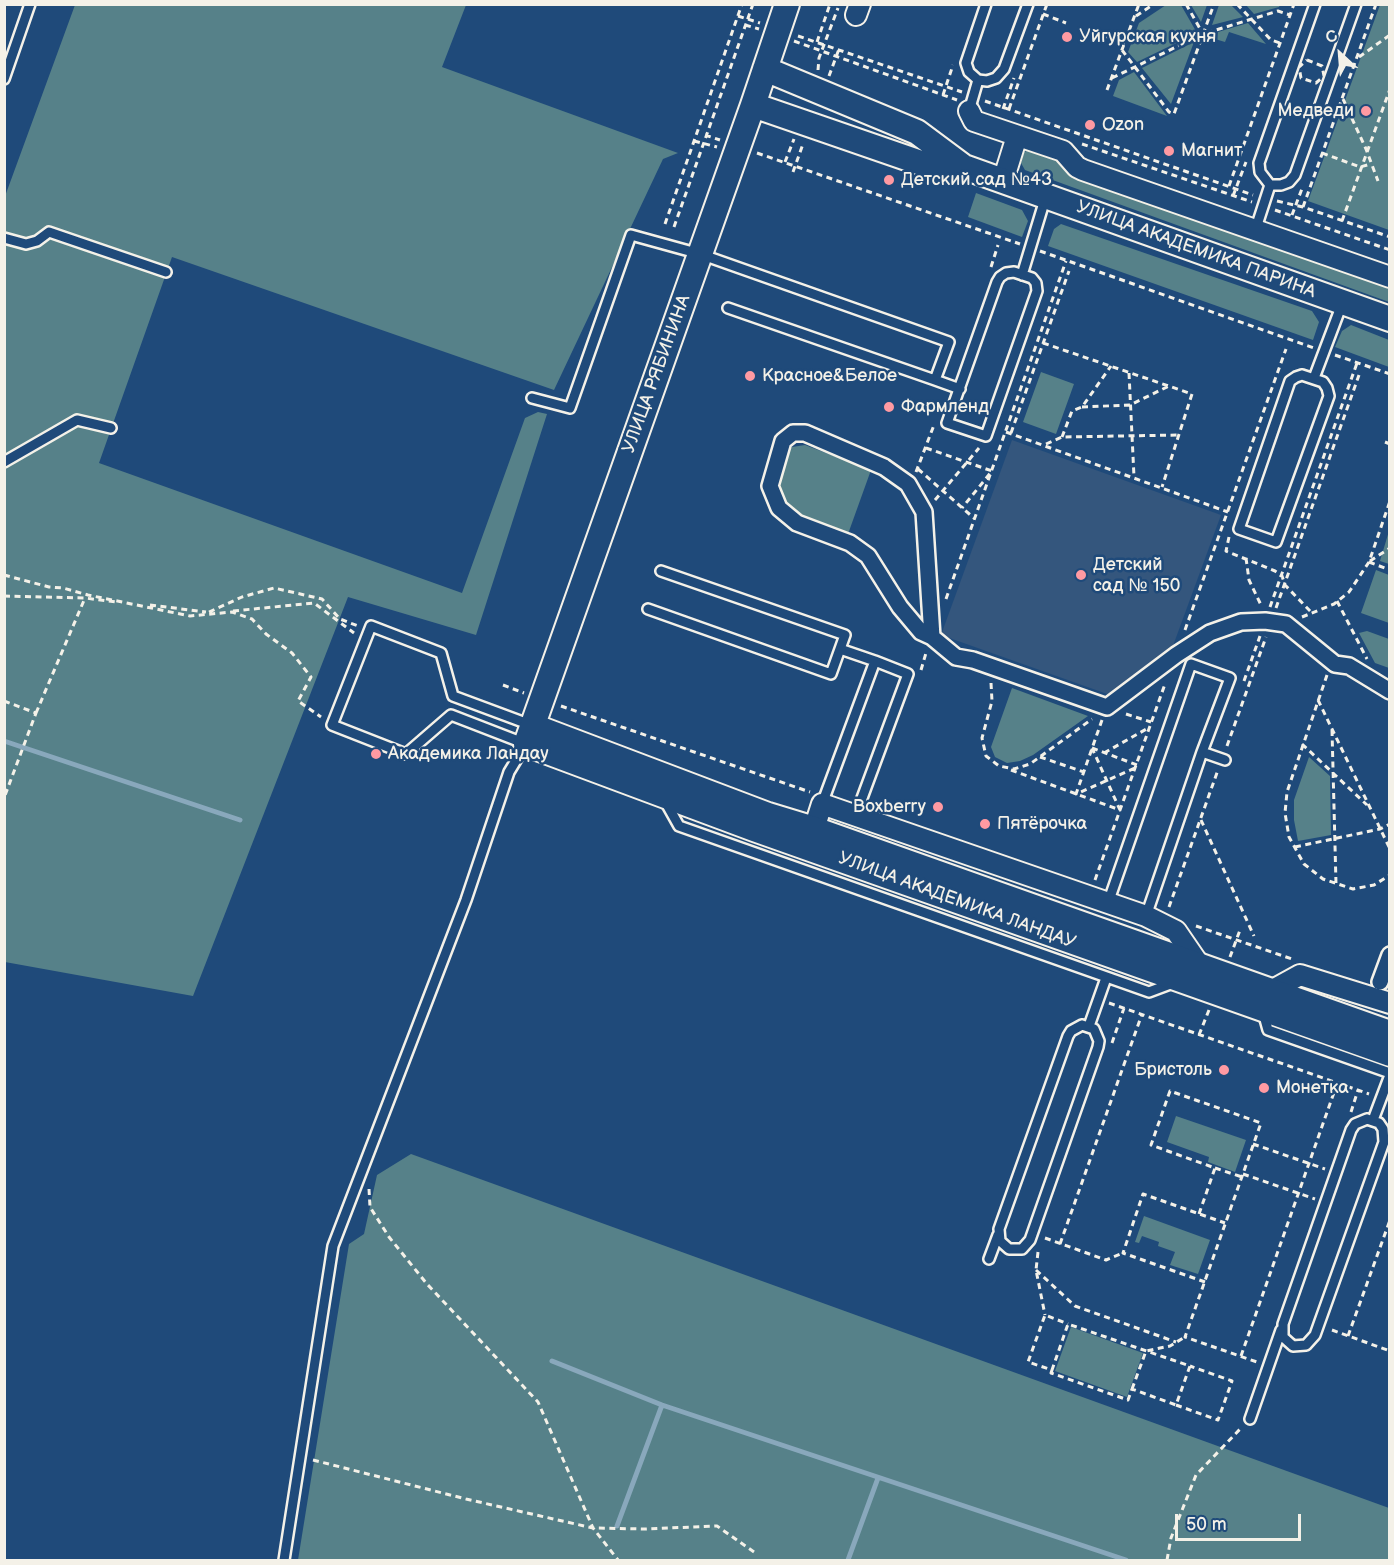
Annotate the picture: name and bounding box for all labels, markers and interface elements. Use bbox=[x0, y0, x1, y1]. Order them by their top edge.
north arrow bbox=[1310, 24, 1370, 84]
place label: Уйгурская кухня bbox=[1079, 26, 1216, 48]
text: С bbox=[1323, 26, 1341, 48]
marker: Уйгурская кухня bbox=[1060, 30, 1074, 44]
place label: Медведи bbox=[1278, 100, 1354, 122]
marker: Медведи bbox=[1359, 104, 1373, 118]
place label: Ozon bbox=[1102, 114, 1144, 136]
marker: Ozon bbox=[1083, 118, 1097, 132]
place label: Магнит bbox=[1181, 140, 1242, 162]
marker: Магнит bbox=[1162, 144, 1176, 158]
place label: Детский сад №43 bbox=[901, 169, 1052, 191]
marker: Детский сад №43 bbox=[882, 173, 896, 187]
street label: УЛИЦА АКАДЕМИКА ПАРИНА bbox=[1073, 197, 1319, 303]
street label: УЛИЦА РЯБИНИНА bbox=[618, 292, 696, 456]
place label: Красное&Белое bbox=[762, 365, 897, 387]
marker: Красное&Белое bbox=[743, 369, 757, 383]
place label: Фармленд bbox=[901, 396, 989, 418]
marker: Фармленд bbox=[882, 400, 896, 414]
place label: Детский сад № 150 bbox=[1093, 554, 1180, 596]
marker: Детский сад № 150 bbox=[1074, 568, 1088, 582]
place label: Академика Ландау bbox=[388, 743, 549, 765]
marker: Академика Ландау bbox=[369, 747, 383, 761]
place label: Boxberry bbox=[853, 796, 926, 818]
marker: Boxberry bbox=[931, 800, 945, 814]
place label: Пятёрочка bbox=[997, 813, 1087, 835]
marker: Пятёрочка bbox=[978, 817, 992, 831]
street label: УЛИЦА АКАДЕМИКА ЛАНДАУ bbox=[835, 848, 1079, 954]
place label: Бристоль bbox=[1134, 1059, 1212, 1081]
marker: Бристоль bbox=[1217, 1063, 1231, 1077]
place label: Монетка bbox=[1276, 1077, 1349, 1099]
marker: Монетка bbox=[1257, 1081, 1271, 1095]
scale bar bbox=[1178, 1502, 1304, 1540]
text: 50 m bbox=[1186, 1514, 1227, 1535]

